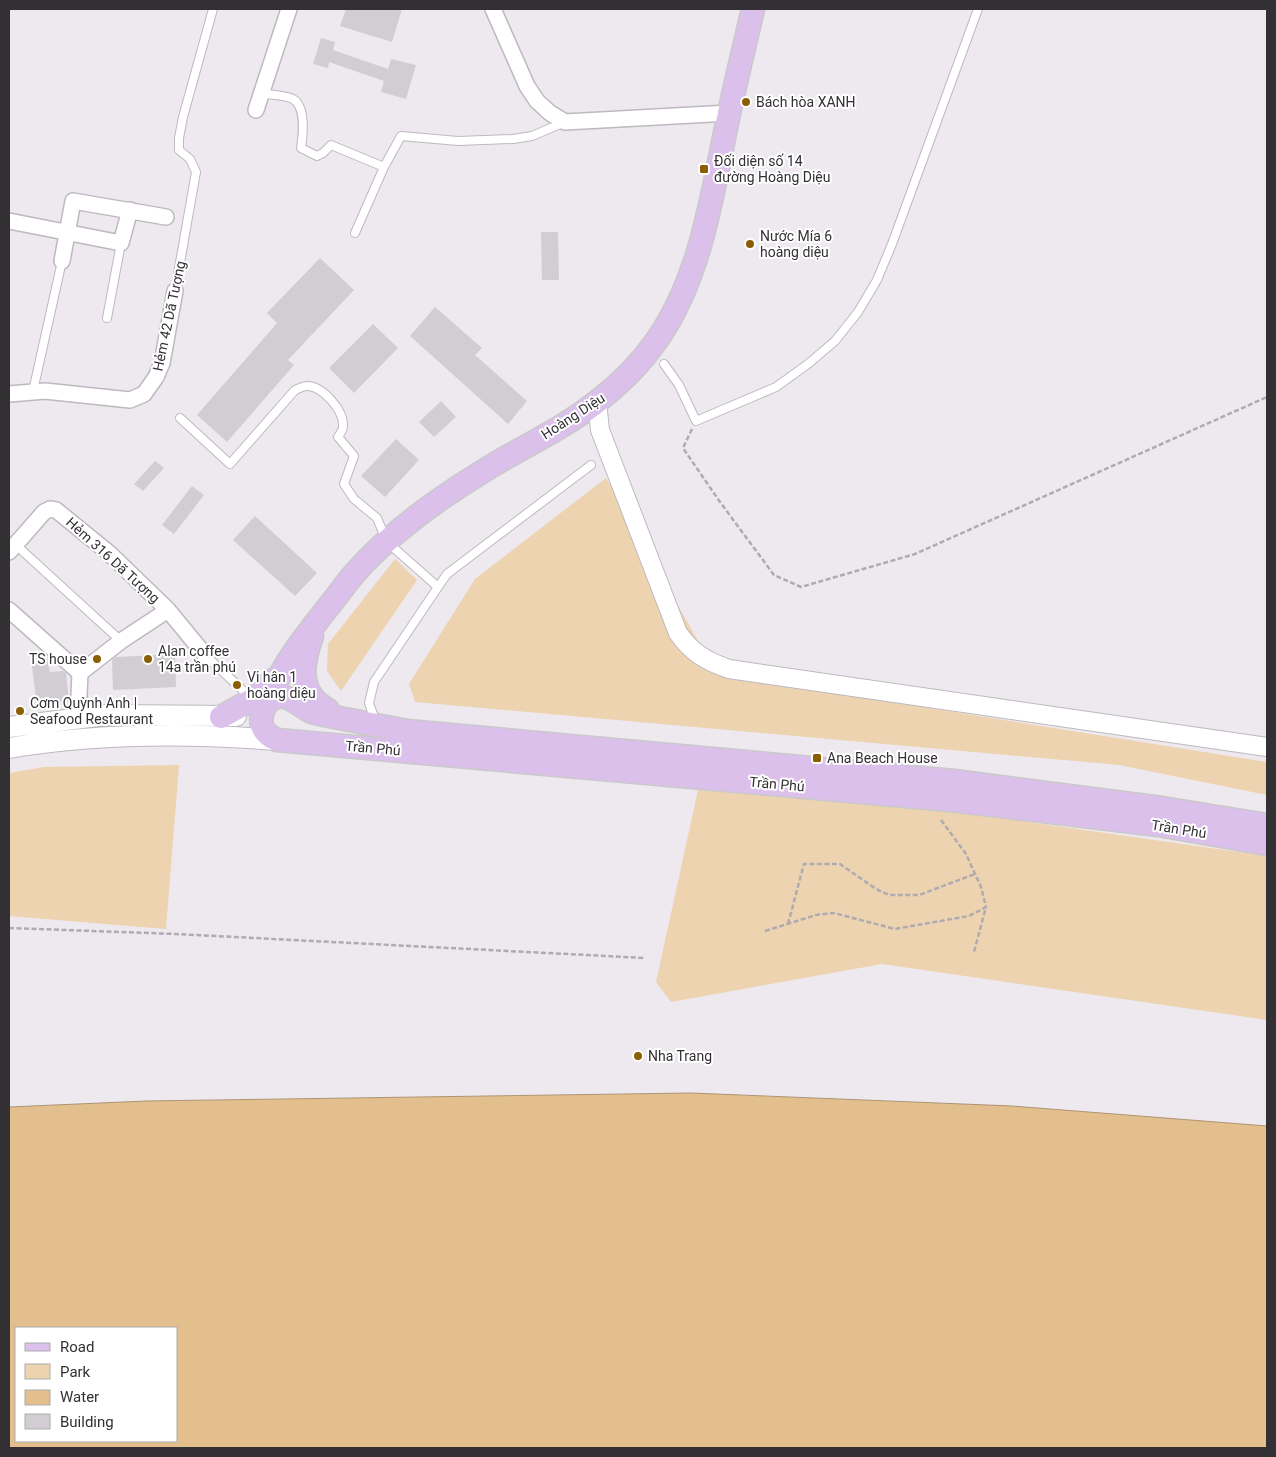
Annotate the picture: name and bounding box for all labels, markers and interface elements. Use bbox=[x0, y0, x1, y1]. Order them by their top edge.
place label: Bách hòa XANH bbox=[756, 94, 856, 110]
marker: Bách hòa XANH bbox=[740, 96, 752, 108]
place label: Đối diện số 14 đường Hoàng Diệu bbox=[714, 153, 830, 185]
marker: Đối diện số 14 đường Hoàng Diệu bbox=[698, 163, 710, 175]
place label: Nước Mía 6 hoàng diệu bbox=[760, 228, 832, 260]
marker: Nước Mía 6 hoàng diệu bbox=[744, 238, 756, 250]
street label: Hẻm 42 Dã Tượng bbox=[149, 259, 189, 373]
street label: Hoàng Diệu bbox=[538, 390, 608, 442]
street label: Hẻm 316 Dã Tượng bbox=[63, 514, 163, 606]
place label: Alan coffee 14a trần phú bbox=[158, 643, 236, 675]
place label: TS house bbox=[29, 651, 87, 667]
marker: TS house bbox=[91, 653, 103, 665]
marker: Alan coffee 14a trần phú bbox=[142, 653, 154, 665]
place label: Vi hân 1 hoàng diệu bbox=[247, 669, 316, 701]
marker: Vi hân 1 hoàng diệu bbox=[231, 679, 243, 691]
place label: Cơm Quỳnh Anh | Seafood Restaurant bbox=[30, 695, 154, 727]
marker: Cơm Quỳnh Anh | Seafood Restaurant bbox=[14, 705, 26, 717]
street label: Trần Phú bbox=[345, 738, 401, 758]
place label: Ana Beach House bbox=[827, 750, 938, 766]
marker: Ana Beach House bbox=[811, 752, 823, 764]
street label: Trần Phú bbox=[749, 774, 805, 794]
street label: Trần Phú bbox=[1150, 817, 1208, 841]
place label: Nha Trang bbox=[648, 1048, 712, 1064]
marker: Nha Trang bbox=[632, 1050, 644, 1062]
legend bbox=[15, 1327, 178, 1442]
text: Road bbox=[60, 1338, 94, 1356]
text: Park bbox=[60, 1363, 91, 1381]
text: Water bbox=[60, 1388, 99, 1406]
text: Building bbox=[60, 1413, 114, 1431]

